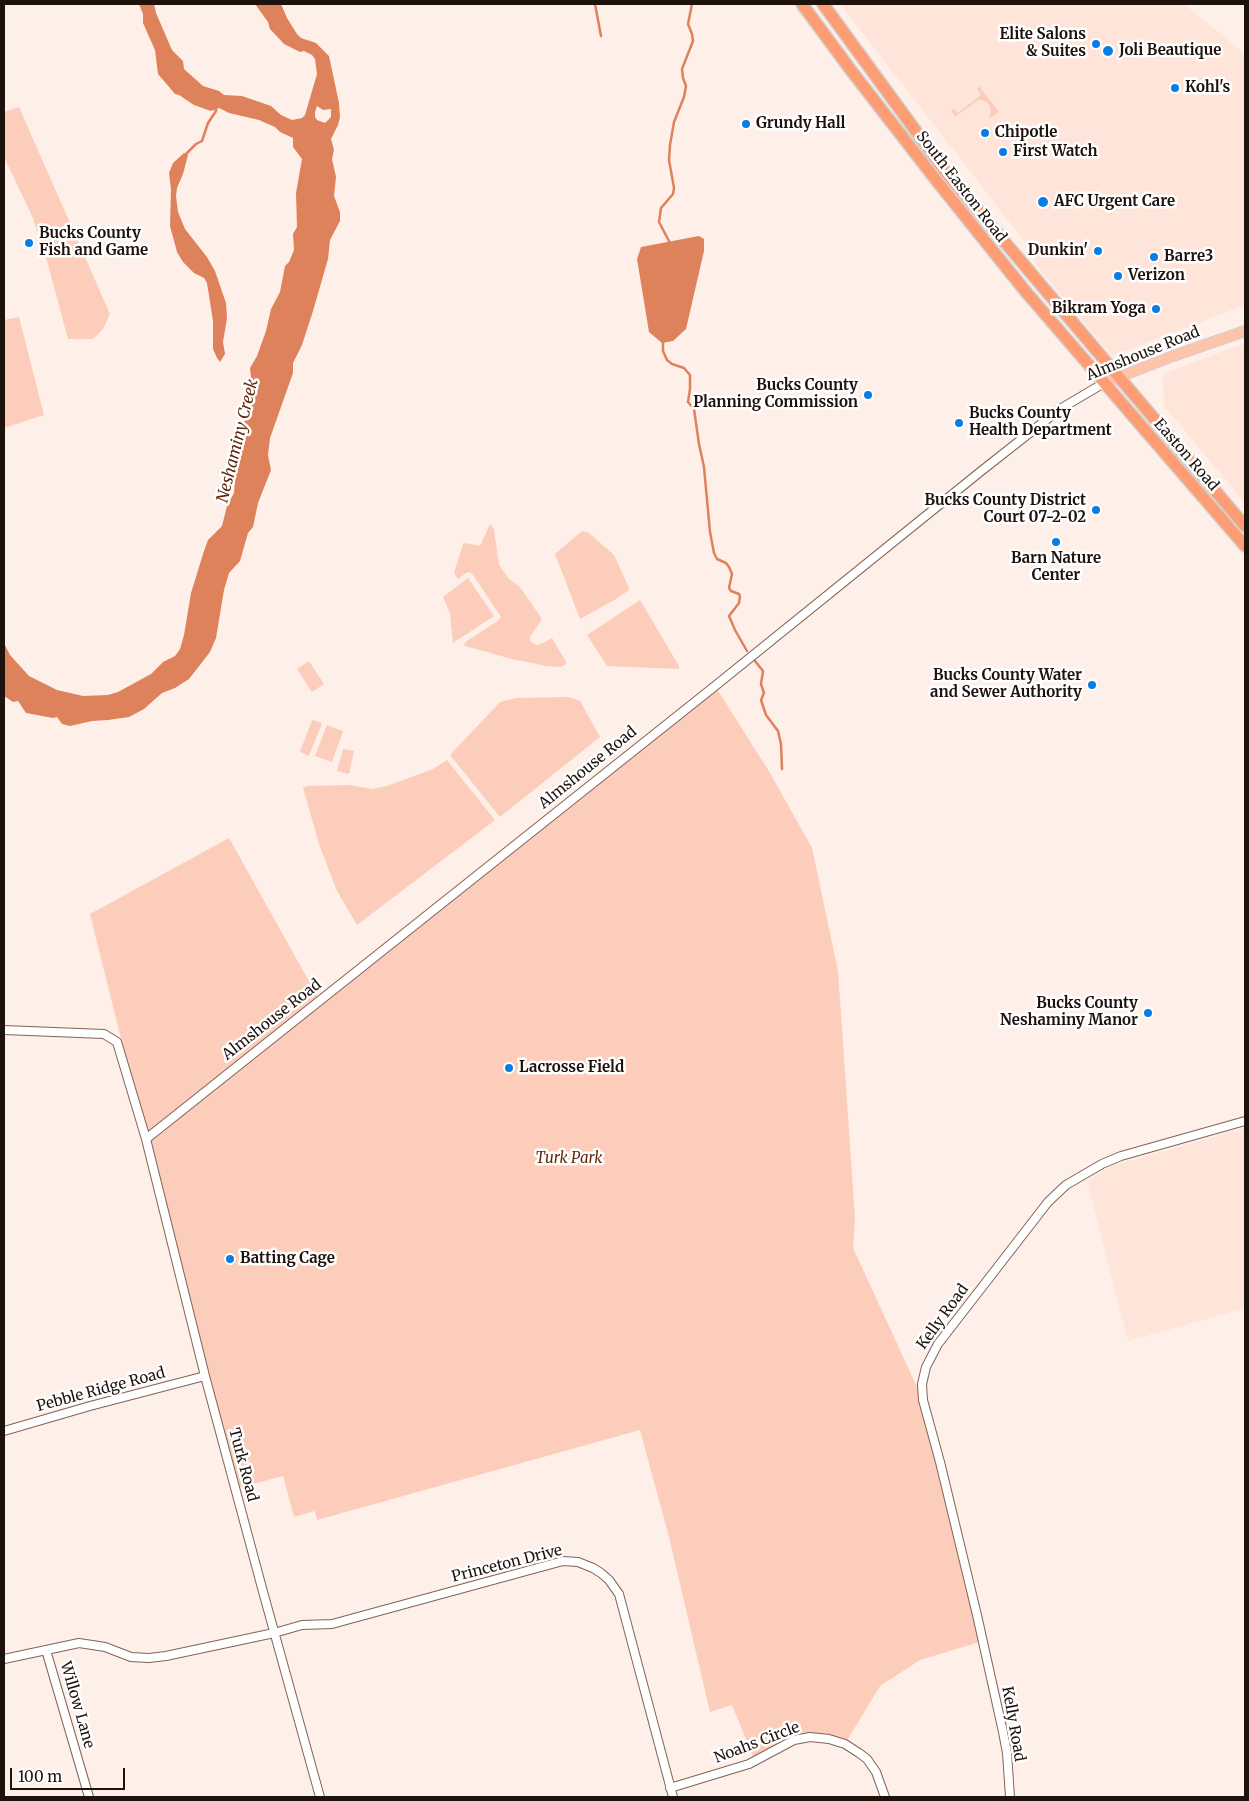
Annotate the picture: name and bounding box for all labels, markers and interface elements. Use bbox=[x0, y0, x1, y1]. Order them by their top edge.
place label: Elite Salons & Suites bbox=[999, 26, 1086, 61]
marker: Elite Salons & Suites bbox=[1090, 38, 1102, 50]
place label: Joli Beautique bbox=[1119, 42, 1221, 60]
marker: Joli Beautique bbox=[1101, 44, 1115, 58]
place label: Kohl's bbox=[1185, 79, 1230, 97]
marker: Kohl's bbox=[1169, 82, 1181, 94]
place label: Grundy Hall bbox=[756, 115, 846, 133]
marker: Grundy Hall bbox=[740, 118, 752, 130]
place label: Chipotle bbox=[995, 124, 1057, 142]
marker: Chipotle bbox=[979, 127, 991, 139]
street label: South Easton Road bbox=[912, 128, 1010, 246]
place label: First Watch bbox=[1013, 143, 1098, 161]
marker: First Watch bbox=[997, 146, 1009, 158]
place label: AFC Urgent Care bbox=[1054, 193, 1175, 211]
marker: AFC Urgent Care bbox=[1036, 195, 1050, 209]
place label: Bucks County Fish and Game bbox=[39, 225, 148, 260]
marker: Bucks County Fish and Game bbox=[23, 237, 35, 249]
place label: Dunkin' bbox=[1028, 242, 1088, 260]
marker: Dunkin' bbox=[1092, 245, 1104, 257]
place label: Barre3 bbox=[1164, 248, 1213, 266]
marker: Barre3 bbox=[1148, 251, 1160, 263]
place label: Verizon bbox=[1128, 267, 1185, 285]
marker: Verizon bbox=[1112, 270, 1124, 282]
place label: Bikram Yoga bbox=[1052, 300, 1146, 318]
marker: Bikram Yoga bbox=[1150, 303, 1162, 315]
street label: Almshouse Road bbox=[1084, 323, 1202, 385]
water label: Neshaminy Creek bbox=[213, 377, 263, 505]
place label: Bucks County Planning Commission bbox=[693, 377, 858, 412]
marker: Bucks County Planning Commission bbox=[862, 389, 874, 401]
place label: Bucks County Health Department bbox=[969, 405, 1112, 440]
street label: Easton Road bbox=[1150, 415, 1222, 495]
marker: Bucks County Health Department bbox=[953, 417, 965, 429]
place label: Bucks County District Court 07-2-02 bbox=[924, 492, 1086, 527]
marker: Bucks County District Court 07-2-02 bbox=[1090, 504, 1102, 516]
marker: Barn Nature Center bbox=[1050, 536, 1062, 548]
place label: Barn Nature Center bbox=[1011, 550, 1101, 585]
place label: Bucks County Water and Sewer Authority bbox=[930, 667, 1082, 702]
marker: Bucks County Water and Sewer Authority bbox=[1086, 679, 1098, 691]
street label: Almshouse Road bbox=[535, 723, 641, 813]
street label: Almshouse Road bbox=[219, 976, 325, 1064]
place label: Bucks County Neshaminy Manor bbox=[1000, 995, 1138, 1030]
marker: Bucks County Neshaminy Manor bbox=[1142, 1007, 1154, 1019]
place label: Lacrosse Field bbox=[519, 1059, 624, 1077]
marker: Lacrosse Field bbox=[503, 1062, 515, 1074]
park label: Turk Park bbox=[535, 1150, 603, 1168]
place label: Batting Cage bbox=[240, 1250, 335, 1268]
marker: Batting Cage bbox=[224, 1253, 236, 1265]
street label: Kelly Road bbox=[913, 1281, 973, 1353]
street label: Pebble Ridge Road bbox=[35, 1364, 167, 1416]
street label: Turk Road bbox=[225, 1426, 261, 1504]
street label: Princeton Drive bbox=[450, 1542, 564, 1586]
street label: Willow Lane bbox=[56, 1660, 98, 1750]
street label: Kelly Road bbox=[998, 1685, 1028, 1763]
street label: Noahs Circle bbox=[712, 1718, 802, 1768]
scale bar bbox=[12, 1758, 128, 1790]
text: 100 m bbox=[18, 1767, 62, 1786]

